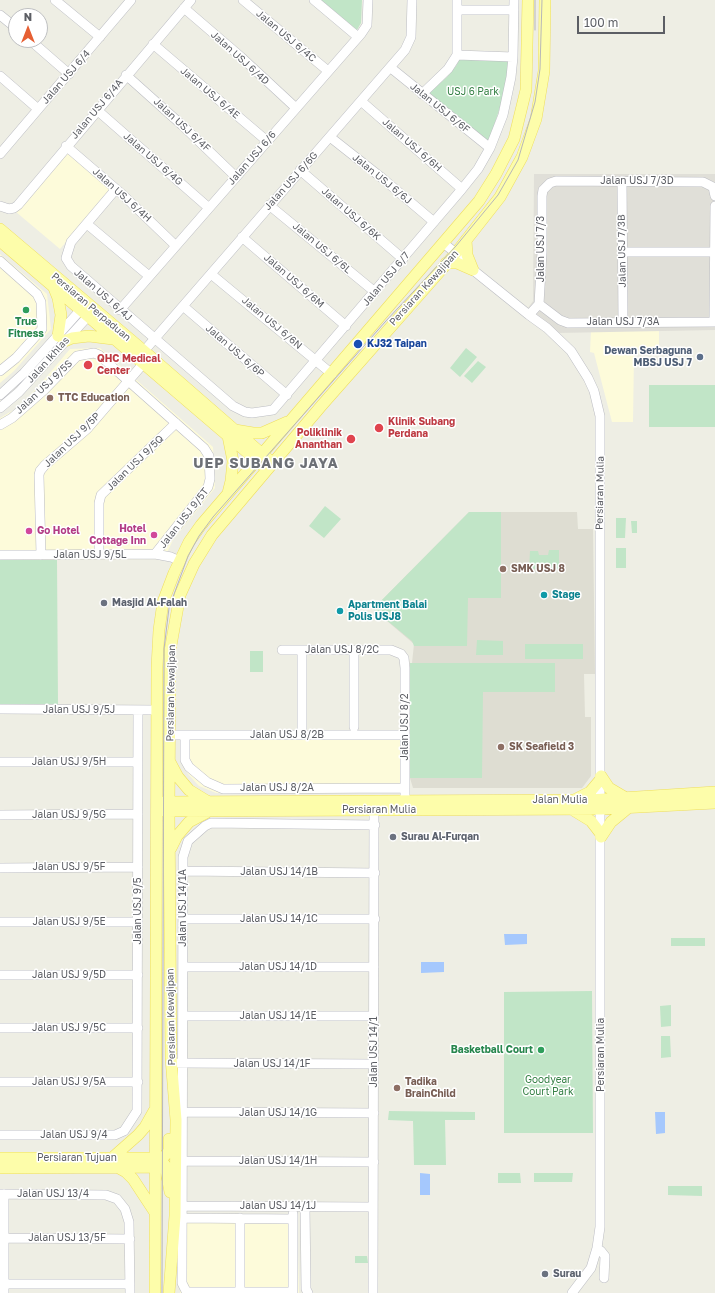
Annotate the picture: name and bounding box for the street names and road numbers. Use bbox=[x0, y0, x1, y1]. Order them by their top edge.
street label: Jalan USJ 6/4C bbox=[254, 8, 318, 64]
street label: Jalan USJ 6/4D bbox=[208, 29, 272, 87]
street label: Jalan USJ 6/4 bbox=[39, 48, 93, 106]
street label: Jalan USJ 6/4E bbox=[178, 65, 242, 121]
street label: Jalan USJ 6/4A bbox=[69, 77, 125, 141]
street label: Jalan USJ 6/6F bbox=[408, 80, 472, 136]
street label: Jalan USJ 6/4F bbox=[151, 96, 213, 154]
street label: Jalan USJ 6/6H bbox=[380, 116, 444, 174]
street label: Jalan USJ 6/6 bbox=[225, 129, 279, 187]
street label: Jalan USJ 6/4G bbox=[121, 130, 185, 188]
street label: Jalan USJ 6/6G bbox=[262, 149, 320, 213]
street label: Jalan USJ 6/6J bbox=[350, 151, 414, 207]
street label: Jalan USJ 6/4H bbox=[90, 165, 154, 225]
street label: Jalan USJ 7/3D bbox=[600, 175, 674, 187]
street label: Jalan USJ 6/6K bbox=[319, 185, 383, 243]
street label: Jalan USJ 7/3B bbox=[615, 214, 629, 288]
street label: Jalan USJ 7/3 bbox=[535, 216, 547, 282]
street label: Jalan USJ 6/6L bbox=[290, 220, 354, 276]
street label: Persiaran Kewajipan bbox=[387, 248, 461, 328]
street label: Jalan USJ 6/7 bbox=[360, 250, 412, 308]
street label: Jalan USJ 6/6M bbox=[261, 252, 327, 310]
street label: Jalan USJ 6/4J bbox=[72, 267, 134, 323]
street label: Persiaran Perpaduan bbox=[49, 270, 133, 344]
street label: Jalan USJ 6/6N bbox=[239, 294, 305, 352]
street label: Jalan USJ 7/3A bbox=[586, 316, 660, 328]
street label: Jalan USJ 6/6P bbox=[203, 322, 267, 380]
street label: Jalan Ikhlas bbox=[24, 335, 72, 385]
street label: Jalan USJ 9/5S bbox=[13, 358, 75, 416]
street label: Jalan USJ 9/5P bbox=[41, 410, 103, 470]
street label: Jalan USJ 9/5Q bbox=[104, 433, 166, 493]
street label: Persiaran Mulia bbox=[593, 456, 607, 530]
street label: Jalan USJ 9/5T bbox=[157, 485, 211, 551]
street label: Jalan USJ 9/5L bbox=[54, 549, 126, 561]
street label: Persiaran Kewajipan bbox=[164, 644, 178, 742]
street label: Jalan USJ 8/2C bbox=[305, 644, 379, 656]
street label: Jalan USJ 8/2 bbox=[399, 693, 411, 761]
street label: Jalan USJ 9/5J bbox=[43, 704, 115, 716]
street label: Jalan USJ 8/2B bbox=[250, 729, 324, 741]
street label: Jalan USJ 9/5H bbox=[32, 756, 106, 768]
street label: Jalan USJ 8/2A bbox=[240, 782, 314, 794]
street label: Jalan Mulia bbox=[533, 794, 587, 806]
street label: Persiaran Mulia bbox=[342, 804, 416, 816]
street label: Jalan USJ 9/5G bbox=[32, 809, 106, 821]
street label: Jalan USJ 9/5F bbox=[32, 861, 106, 873]
street label: Jalan USJ 14/1B bbox=[240, 866, 318, 878]
street label: Jalan USJ 14/1A bbox=[177, 869, 189, 947]
street label: Jalan USJ 9/5 bbox=[132, 877, 144, 945]
street label: Jalan USJ 14/1C bbox=[240, 913, 318, 925]
street label: Jalan USJ 9/5E bbox=[32, 916, 106, 928]
street label: Jalan USJ 14/1D bbox=[239, 961, 317, 973]
street label: Persiaran Kewajipan bbox=[164, 968, 178, 1066]
street label: Jalan USJ 9/5D bbox=[32, 969, 106, 981]
street label: Jalan USJ 14/1E bbox=[239, 1010, 317, 1022]
street label: Jalan USJ 14/1 bbox=[368, 1016, 380, 1088]
street label: Persiaran Mulia bbox=[595, 1018, 607, 1092]
street label: Jalan USJ 9/5C bbox=[32, 1022, 106, 1034]
street label: Jalan USJ 14/1F bbox=[234, 1058, 310, 1070]
street label: Jalan USJ 9/5A bbox=[32, 1076, 106, 1088]
street label: Jalan USJ 14/1G bbox=[239, 1107, 317, 1119]
street label: Jalan USJ 9/4 bbox=[40, 1129, 108, 1141]
street label: Persiaran Tujuan bbox=[37, 1152, 117, 1164]
street label: Jalan USJ 14/1H bbox=[239, 1155, 317, 1167]
street label: Jalan USJ 13/4 bbox=[17, 1188, 89, 1200]
street label: Jalan USJ 14/1J bbox=[240, 1200, 316, 1212]
street label: Jalan USJ 13/5F bbox=[28, 1232, 106, 1244]

